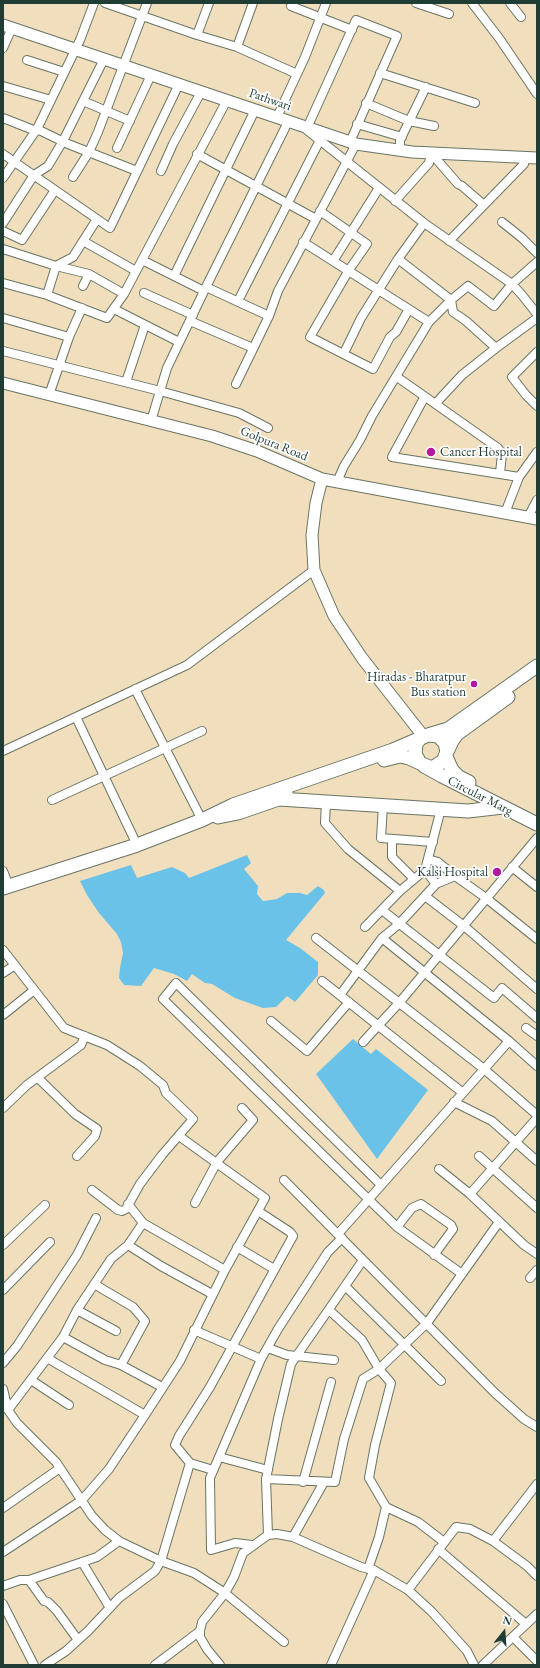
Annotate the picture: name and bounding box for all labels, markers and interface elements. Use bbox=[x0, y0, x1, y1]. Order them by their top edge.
street label: Pathwari bbox=[247, 86, 293, 114]
street label: Golpura Road bbox=[238, 423, 310, 465]
place label: Cancer Hospital bbox=[440, 444, 522, 460]
marker: Cancer Hospital bbox=[425, 446, 437, 458]
place label: Hiradas - Bharatpur Bus station bbox=[367, 669, 466, 700]
marker: Hiradas - Bharatpur Bus station bbox=[469, 679, 479, 689]
street label: Circular Marg bbox=[445, 773, 515, 819]
place label: Kalsi Hospital bbox=[417, 864, 488, 880]
marker: Kalsi Hospital bbox=[491, 866, 503, 878]
north arrow bbox=[484, 1612, 524, 1652]
text: N bbox=[501, 1613, 514, 1629]

